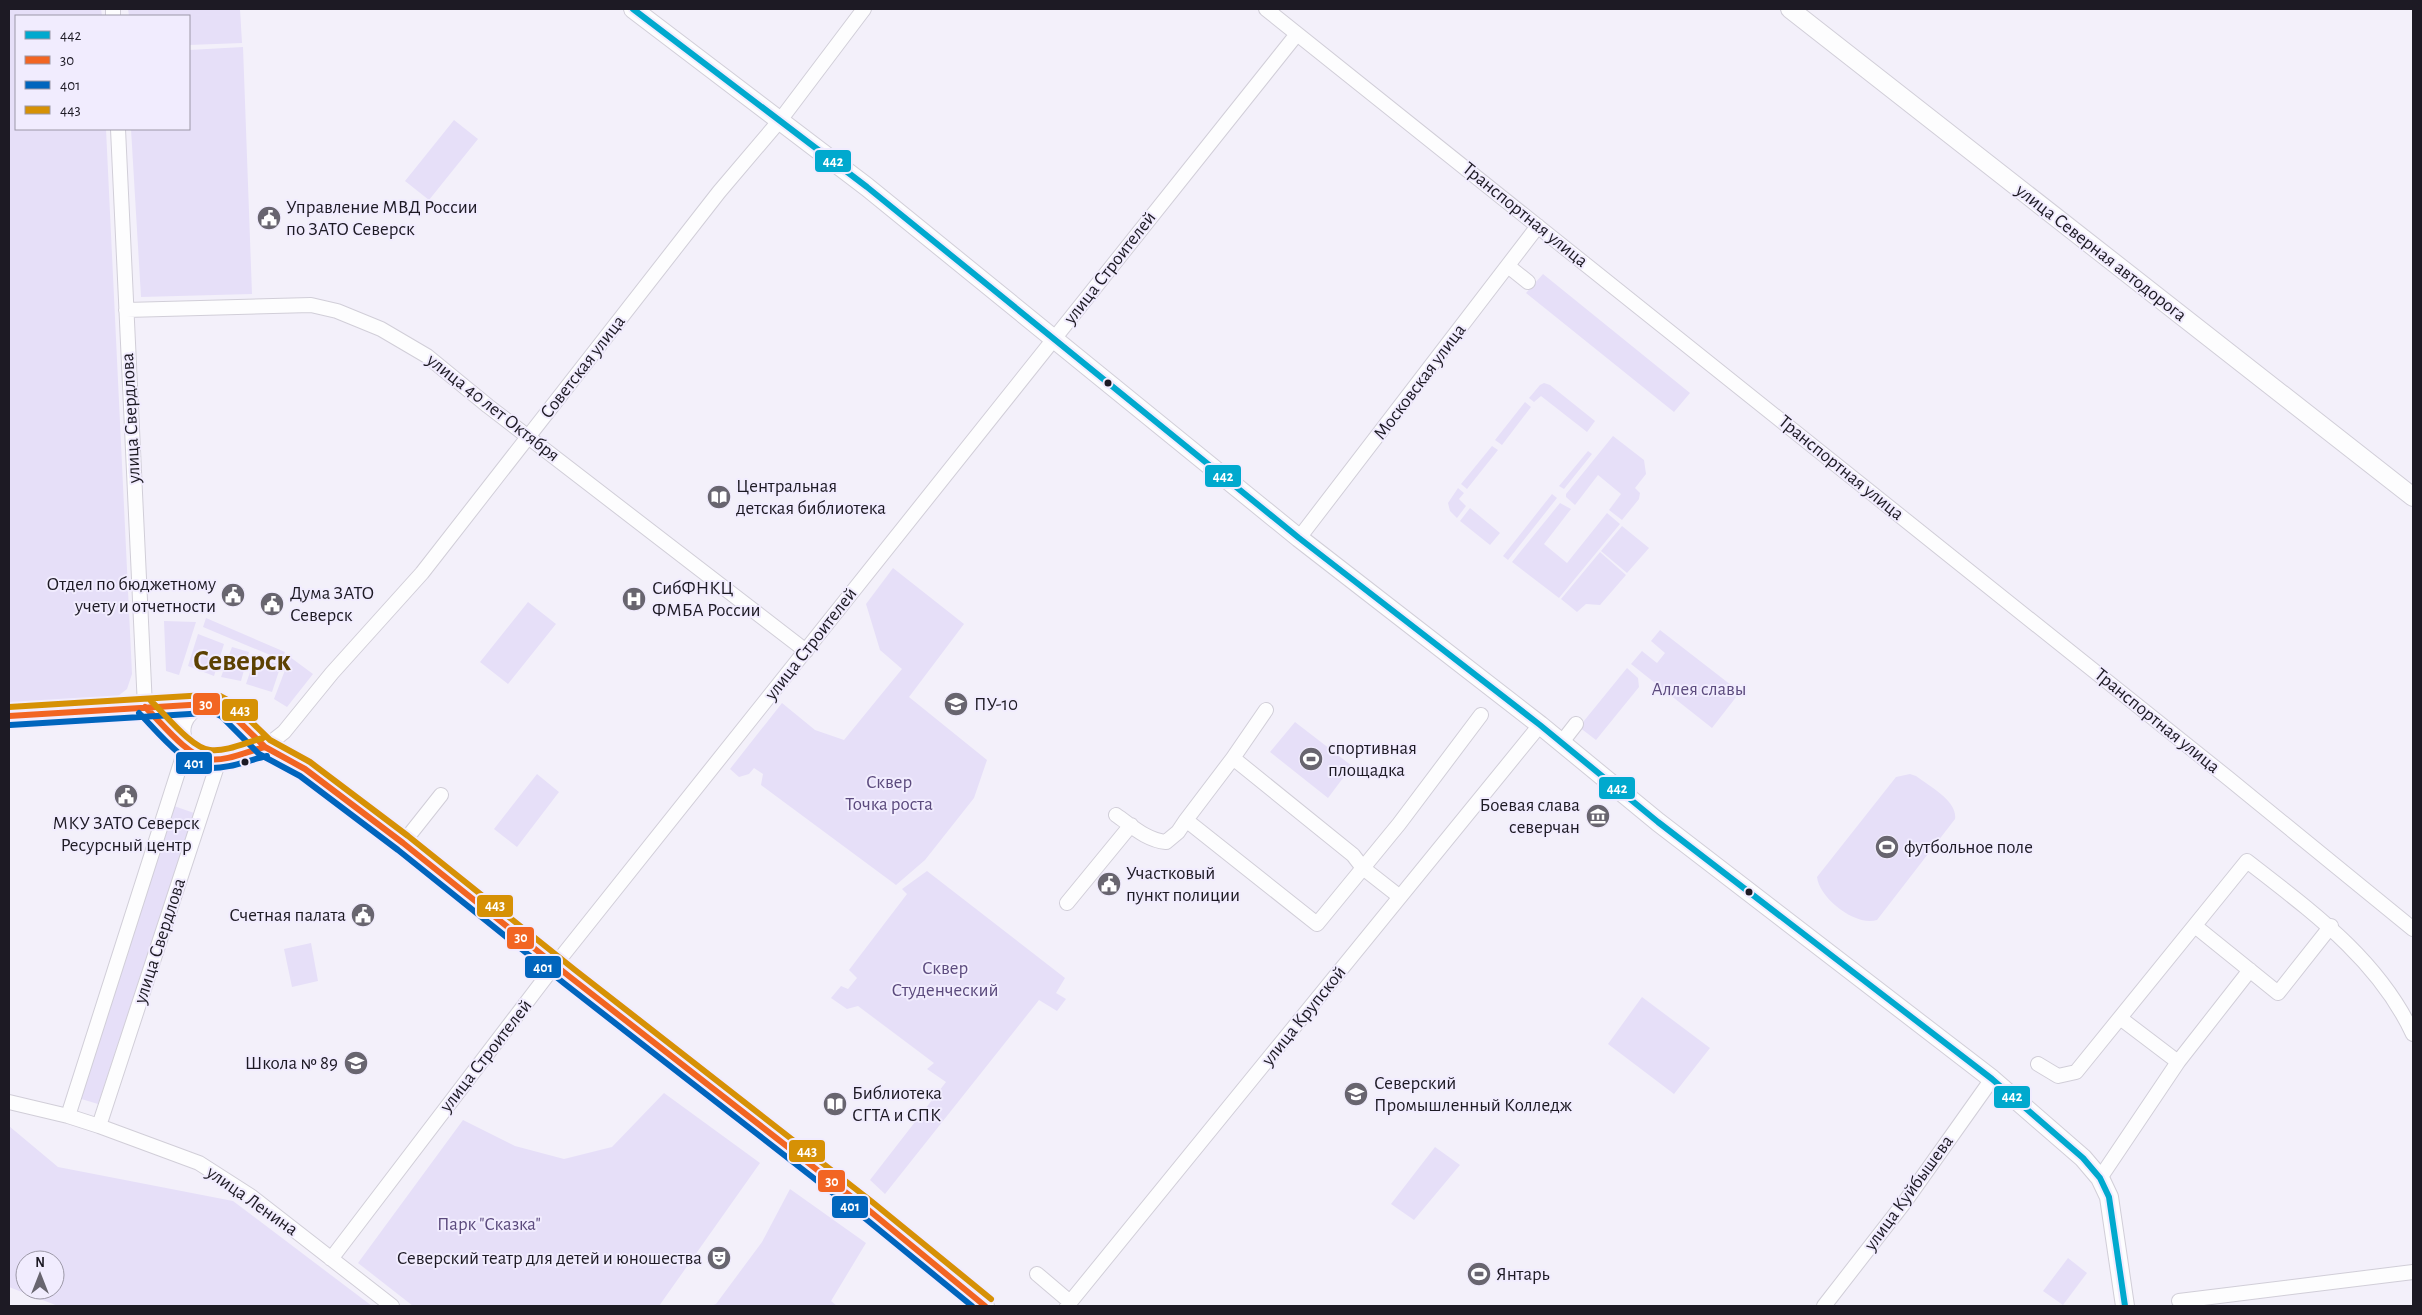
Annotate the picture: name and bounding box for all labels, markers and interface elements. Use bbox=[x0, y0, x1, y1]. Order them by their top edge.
legend bbox=[15, 15, 190, 130]
text: 442 bbox=[60, 28, 81, 43]
text: 30 bbox=[60, 53, 74, 68]
text: 401 bbox=[60, 78, 80, 93]
text: 443 bbox=[60, 103, 81, 118]
line badge: 442 bbox=[814, 149, 852, 173]
text: 442 bbox=[823, 155, 844, 169]
street label: Транспортная улица bbox=[1459, 159, 1591, 271]
street label: улица Северная автодорога bbox=[2011, 180, 2190, 326]
place label: Управление МВД России по ЗАТО Северск bbox=[286, 198, 478, 239]
public building icon: Управление МВД России по ЗАТО Северск bbox=[256, 205, 282, 231]
street label: улица Строителей bbox=[1060, 208, 1160, 329]
street label: Советская улица bbox=[537, 312, 629, 422]
street label: Московская улица bbox=[1370, 320, 1470, 444]
street label: улица 40 лет Октября bbox=[422, 350, 563, 466]
street label: улица Свердлова bbox=[118, 352, 144, 485]
unlabelled marker bbox=[1103, 378, 1113, 388]
street label: Транспортная улица bbox=[1775, 412, 1907, 524]
line badge: 442 bbox=[1204, 464, 1242, 488]
text: 442 bbox=[1213, 470, 1234, 484]
place label: Центральная детская библиотека bbox=[736, 477, 886, 518]
library icon: Центральная детская библиотека bbox=[706, 484, 732, 510]
place label: Отдел по бюджетному учету и отчетности bbox=[47, 575, 216, 616]
place label: СибФНКЦ ФМБА России bbox=[652, 579, 761, 620]
public building icon: Отдел по бюджетному учету и отчетности bbox=[220, 582, 246, 608]
place label: Дума ЗАТО Северск bbox=[290, 584, 374, 625]
street label: улица Строителей bbox=[761, 584, 861, 705]
hospital icon: СибФНКЦ ФМБА России bbox=[621, 586, 647, 612]
public building icon: Дума ЗАТО Северск bbox=[259, 591, 285, 617]
district label: Северск bbox=[193, 647, 292, 676]
street label: Транспортная улица bbox=[2091, 665, 2223, 777]
park label: Аллея славы bbox=[1652, 680, 1746, 699]
school or university icon: ПУ-10 bbox=[943, 691, 969, 717]
line badge: 30 bbox=[192, 692, 221, 716]
place label: ПУ-10 bbox=[974, 695, 1018, 714]
text: 30 bbox=[199, 698, 213, 712]
line badge: 443 bbox=[221, 698, 259, 722]
text: 443 bbox=[230, 704, 250, 718]
place label: спортивная площадка bbox=[1328, 739, 1417, 780]
sports icon: спортивная площадка bbox=[1298, 746, 1324, 772]
line badge: 401 bbox=[175, 751, 213, 775]
text: 401 bbox=[184, 757, 204, 771]
unlabelled marker bbox=[240, 757, 250, 767]
park label: Сквер Точка роста bbox=[845, 773, 933, 814]
line badge: 442 bbox=[1598, 776, 1636, 800]
text: 442 bbox=[1607, 782, 1628, 796]
public building icon: МКУ ЗАТО Северск Ресурсный центр bbox=[113, 783, 139, 809]
place label: Боевая слава северчан bbox=[1479, 796, 1580, 837]
museum icon: Боевая слава северчан bbox=[1585, 803, 1611, 829]
place label: МКУ ЗАТО Северск Ресурсный центр bbox=[53, 814, 200, 855]
sports icon: футбольное поле bbox=[1874, 834, 1900, 860]
place label: футбольное поле bbox=[1904, 838, 2033, 857]
place label: Участковый пункт полиции bbox=[1126, 864, 1240, 905]
public building icon: Участковый пункт полиции bbox=[1096, 871, 1122, 897]
street label: улица Свердлова bbox=[130, 876, 189, 1007]
unlabelled marker bbox=[1744, 887, 1754, 897]
line badge: 443 bbox=[476, 894, 514, 918]
text: 443 bbox=[485, 899, 505, 913]
public building icon: Счетная палата bbox=[350, 902, 376, 928]
place label: Счетная палата bbox=[229, 906, 346, 925]
line badge: 30 bbox=[506, 926, 535, 950]
text: 30 bbox=[514, 931, 528, 945]
line badge: 401 bbox=[524, 955, 562, 979]
park label: Сквер Студенческий bbox=[892, 959, 998, 1000]
text: 401 bbox=[533, 961, 553, 975]
street label: улица Крупской bbox=[1258, 963, 1350, 1070]
street label: улица Строителей bbox=[436, 996, 536, 1117]
school or university icon: Школа № 89 bbox=[343, 1050, 369, 1076]
place label: Школа № 89 bbox=[245, 1054, 338, 1073]
place label: Северский Промышленный Колледж bbox=[1374, 1074, 1573, 1115]
school or university icon: Северский Промышленный Колледж bbox=[1343, 1081, 1369, 1107]
place label: Библиотека СГТА и СПК bbox=[852, 1084, 942, 1125]
line badge: 442 bbox=[1993, 1085, 2031, 1109]
text: 442 bbox=[2002, 1090, 2023, 1104]
library icon: Библиотека СГТА и СПК bbox=[822, 1091, 848, 1117]
street label: улица Куйбышева bbox=[1860, 1132, 1957, 1255]
line badge: 443 bbox=[788, 1139, 826, 1163]
text: 443 bbox=[797, 1145, 817, 1159]
street label: улица Ленина bbox=[202, 1162, 301, 1240]
line badge: 30 bbox=[817, 1169, 846, 1193]
text: 30 bbox=[825, 1175, 839, 1189]
line badge: 401 bbox=[831, 1195, 869, 1219]
text: 401 bbox=[840, 1200, 860, 1214]
park label: Парк "Сказка" bbox=[437, 1215, 541, 1234]
theatre icon: Северский театр для детей и юношества bbox=[706, 1245, 732, 1271]
place label: Северский театр для детей и юношества bbox=[397, 1249, 702, 1268]
north arrow bbox=[15, 1250, 65, 1300]
text: N bbox=[35, 1256, 45, 1270]
sports icon: Янтарь bbox=[1466, 1261, 1492, 1287]
place label: Янтарь bbox=[1496, 1265, 1550, 1284]

